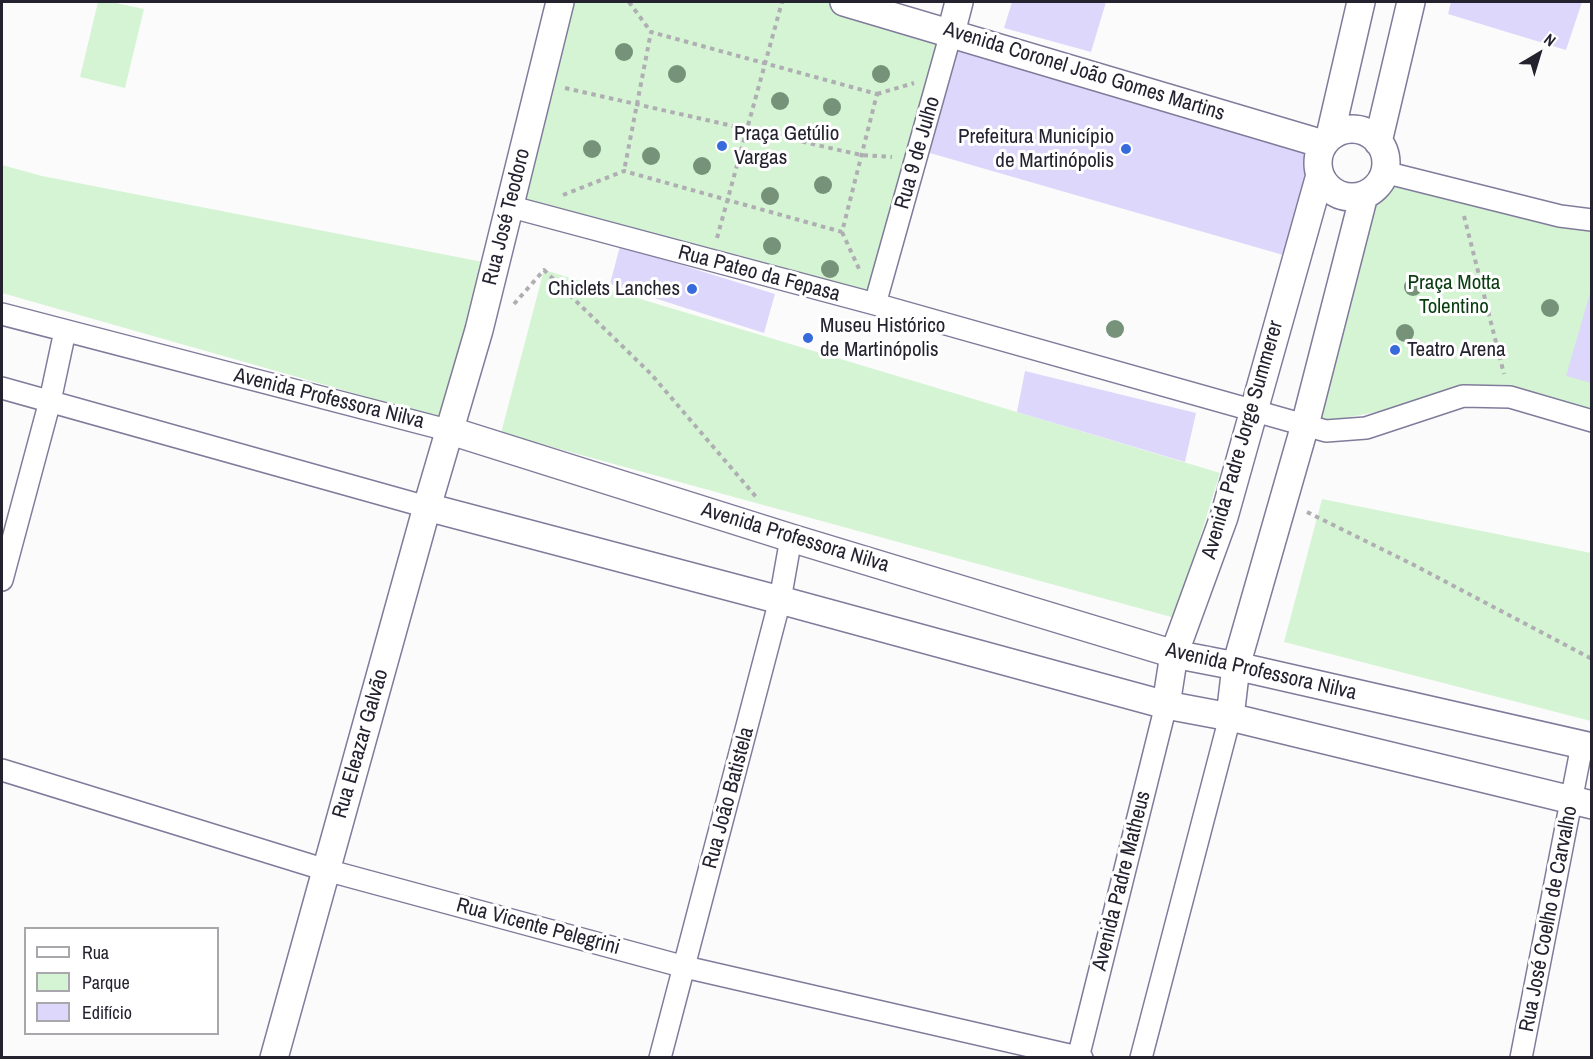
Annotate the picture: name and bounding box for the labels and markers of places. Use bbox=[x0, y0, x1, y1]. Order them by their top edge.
place label: Praça Getúlio Vargas bbox=[734, 121, 839, 171]
place label: Prefeitura Município de Martinópolis bbox=[958, 124, 1114, 174]
marker: Praça Getúlio Vargas bbox=[715, 139, 729, 153]
marker: Prefeitura Município de Martinópolis bbox=[1119, 142, 1133, 156]
place label: Chiclets Lanches bbox=[548, 276, 680, 302]
marker: Chiclets Lanches bbox=[685, 282, 699, 296]
place label: Museu Histórico de Martinópolis bbox=[820, 313, 945, 363]
marker: Museu Histórico de Martinópolis bbox=[801, 331, 815, 345]
place label: Teatro Arena bbox=[1407, 337, 1506, 363]
marker: Teatro Arena bbox=[1388, 343, 1402, 357]

